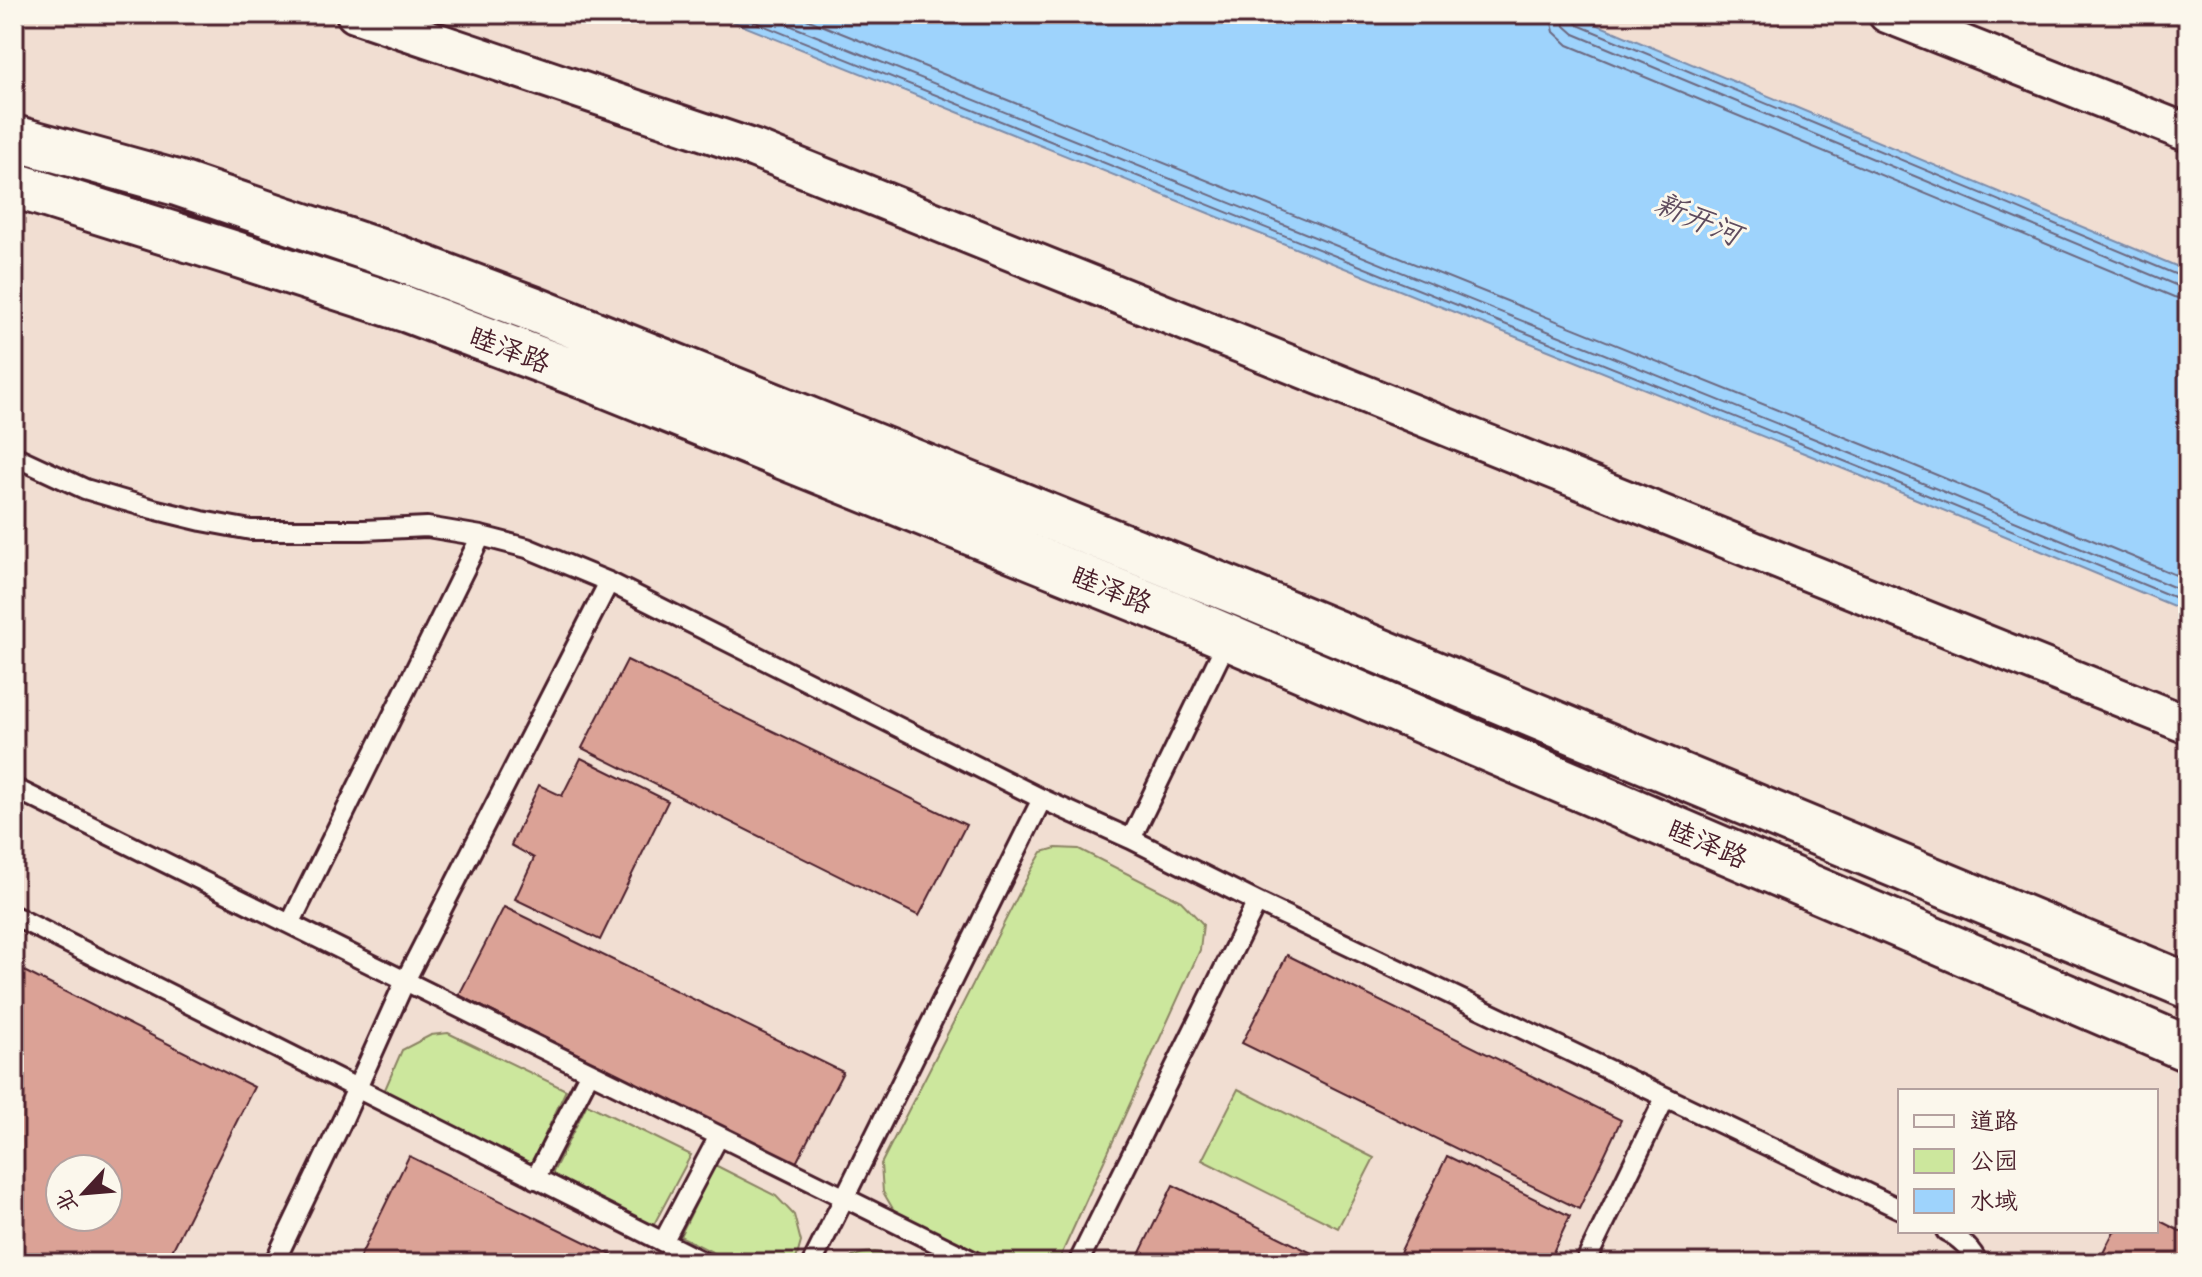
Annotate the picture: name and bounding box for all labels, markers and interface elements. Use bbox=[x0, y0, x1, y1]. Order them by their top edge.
water label: 新开河 bbox=[1647, 184, 1751, 262]
street label: 睦泽路 bbox=[462, 318, 555, 386]
street label: 睦泽路 bbox=[1064, 558, 1157, 627]
street label: 睦泽路 bbox=[1660, 811, 1753, 882]
legend bbox=[1898, 1089, 2158, 1233]
text: 道路 bbox=[1970, 1106, 2018, 1141]
text: 公园 bbox=[1970, 1146, 2018, 1181]
north arrow bbox=[44, 1153, 124, 1233]
text: 北 bbox=[50, 1184, 88, 1217]
text: 水域 bbox=[1970, 1186, 2018, 1221]

